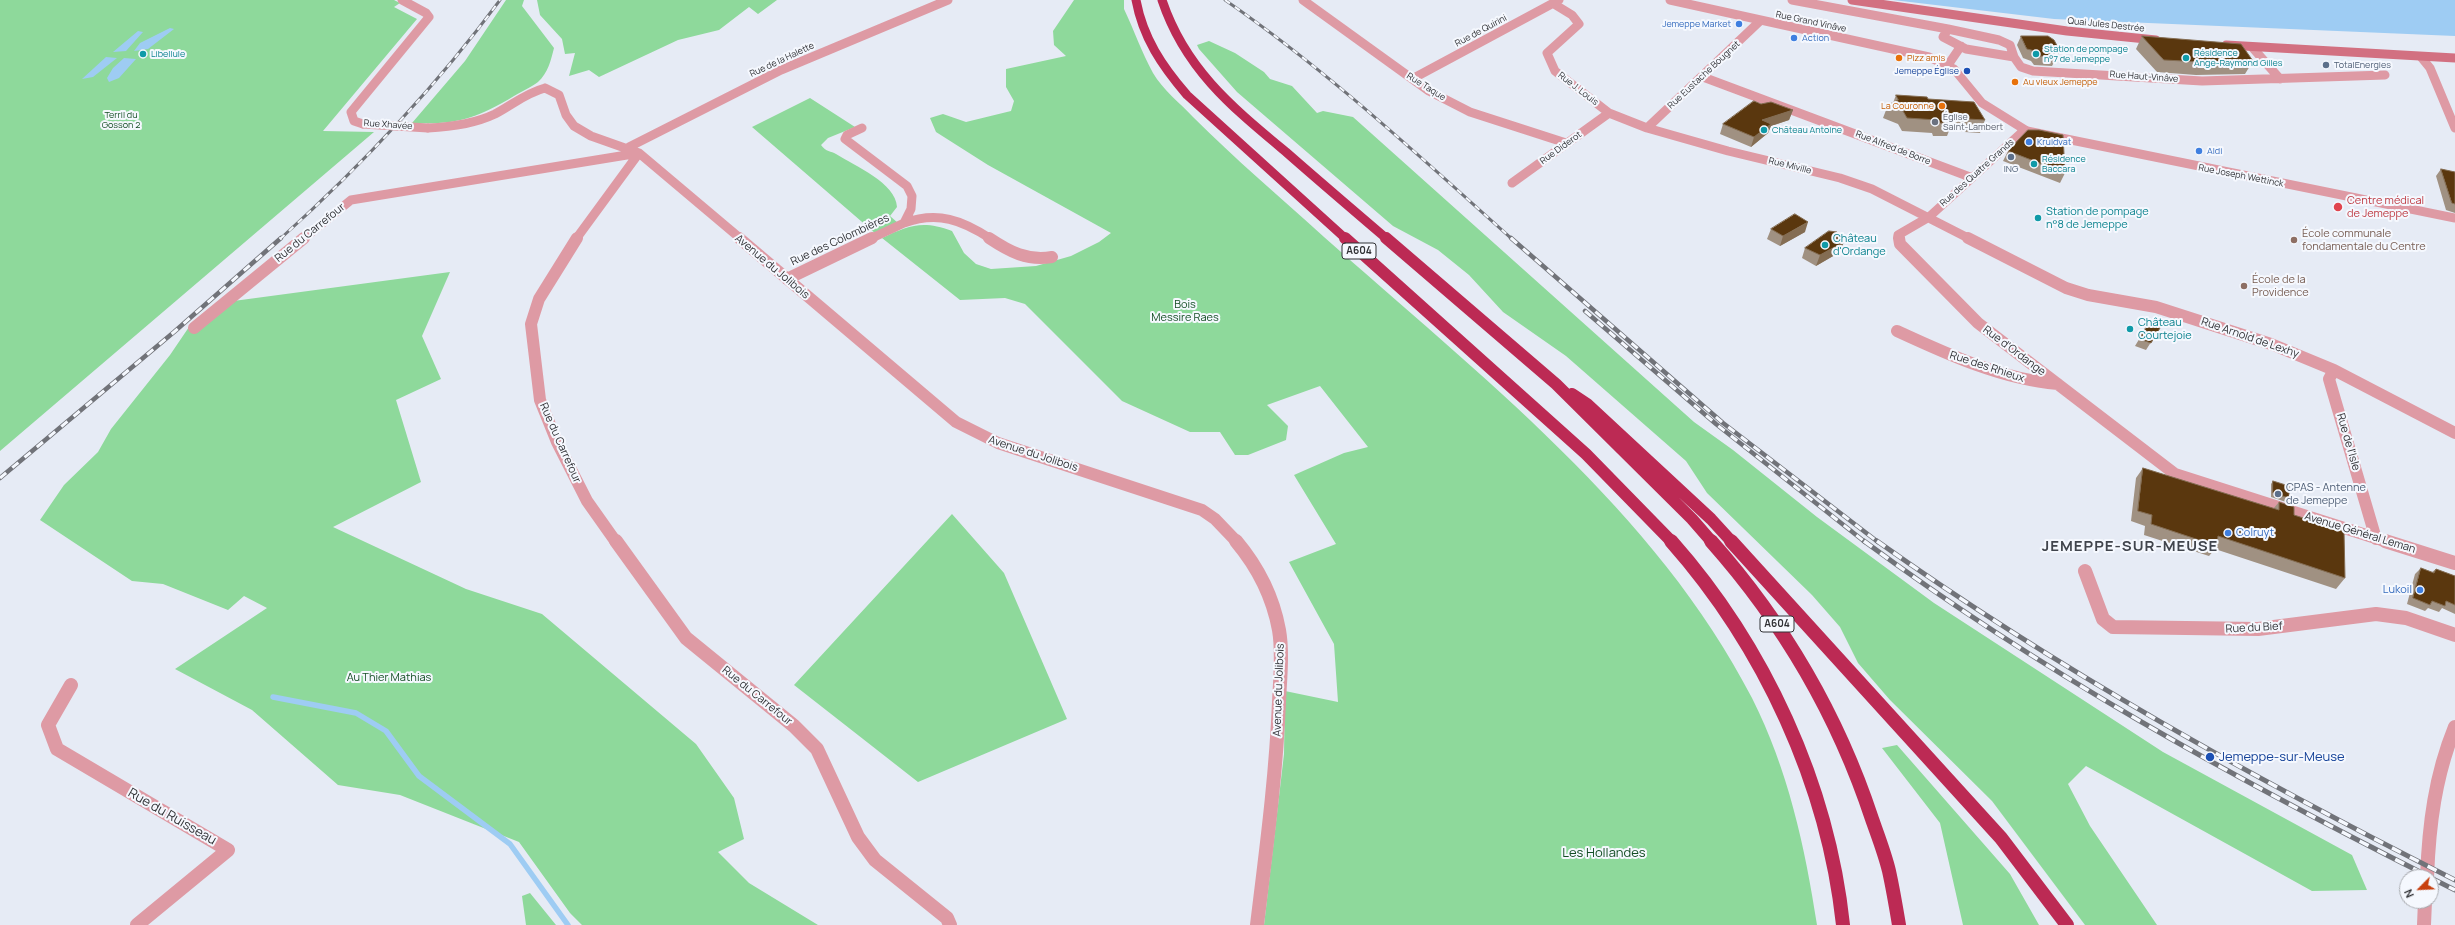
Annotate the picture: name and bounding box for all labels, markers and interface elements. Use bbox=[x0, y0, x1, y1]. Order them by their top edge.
street label: Rue Grand Vinâve bbox=[1775, 9, 1847, 35]
street label: Rue de Quirini bbox=[1453, 13, 1509, 49]
street label: Quai Jules Destrée bbox=[2067, 16, 2145, 34]
place label: Jemeppe Market bbox=[1662, 19, 1731, 29]
marker: Jemeppe Market bbox=[1734, 19, 1744, 29]
marker: Action bbox=[1789, 33, 1799, 43]
place label: Action bbox=[1802, 33, 1829, 43]
street label: Rue Eustache Bougnet bbox=[1666, 39, 1742, 111]
street label: Rue de la Halette bbox=[748, 40, 816, 80]
place label: Station de pompage n°7 de Jemeppe bbox=[2044, 44, 2128, 65]
place label: Résidence Ange-Raymond Gilles bbox=[2194, 48, 2283, 69]
marker: Libellule bbox=[138, 49, 148, 59]
place label: Libellule bbox=[151, 49, 185, 59]
marker: Station de pompage n°7 de Jemeppe bbox=[2031, 49, 2041, 59]
marker: Pizz amis bbox=[1894, 53, 1904, 63]
place label: Pizz amis bbox=[1907, 53, 1945, 63]
marker: Résidence Ange-Raymond Gilles bbox=[2181, 53, 2191, 63]
marker: TotalEnergies bbox=[2321, 60, 2331, 70]
place label: TotalEnergies bbox=[2334, 60, 2391, 70]
place label: Jemeppe Église bbox=[1895, 66, 1959, 76]
marker: Jemeppe Église bbox=[1962, 66, 1972, 76]
street label: Rue Haut-Vinâve bbox=[2109, 69, 2179, 85]
street label: Rue J. Louis bbox=[1556, 70, 1600, 108]
street label: Rue Taque bbox=[1405, 71, 1447, 103]
marker: Au vieux Jemeppe bbox=[2010, 77, 2020, 87]
place label: Au vieux Jemeppe bbox=[2023, 77, 2098, 87]
place label: La Couronne bbox=[1881, 101, 1934, 111]
marker: La Couronne bbox=[1937, 101, 1947, 111]
park label: Terril du Gosson 2 bbox=[102, 110, 140, 131]
place label: Église Saint-Lambert bbox=[1943, 112, 2003, 133]
marker: Église Saint-Lambert bbox=[1930, 117, 1940, 127]
street label: Rue Xhavée bbox=[363, 118, 413, 132]
marker: Château Antoine bbox=[1759, 125, 1769, 135]
place label: Château Antoine bbox=[1772, 125, 1842, 135]
street label: Rue Diderot bbox=[1538, 129, 1584, 167]
street label: Rue Alfred de Borre bbox=[1854, 129, 1932, 167]
street label: Rue des Quatre Grands bbox=[1938, 137, 2016, 209]
marker: Kruidvat bbox=[2024, 137, 2034, 147]
place label: Kruidvat bbox=[2037, 137, 2071, 147]
marker: Aldi bbox=[2194, 146, 2204, 156]
place label: Aldi bbox=[2207, 146, 2222, 156]
marker: ING bbox=[2006, 152, 2016, 162]
place label: Résidence Baccara bbox=[2042, 154, 2086, 175]
street label: Rue Miville bbox=[1767, 155, 1813, 177]
marker: Résidence Baccara bbox=[2029, 159, 2039, 169]
street label: Rue Joseph Wettinck bbox=[2197, 162, 2285, 190]
place label: ING bbox=[2004, 164, 2018, 174]
place label: Centre médical de Jemeppe bbox=[2347, 194, 2424, 220]
street label: Rue du Carrefour bbox=[272, 201, 348, 265]
marker: Centre médical de Jemeppe bbox=[2332, 201, 2344, 213]
place label: Station de pompage n°8 de Jemeppe bbox=[2046, 205, 2149, 231]
street label: Rue des Colombières bbox=[789, 211, 891, 269]
marker: Station de pompage n°8 de Jemeppe bbox=[2033, 213, 2043, 223]
place label: École communale fondamentale du Centre bbox=[2302, 227, 2426, 253]
street label: Avenue du Jolibois bbox=[732, 232, 812, 302]
place label: Château d'Ordange bbox=[1833, 232, 1886, 258]
marker: École communale fondamentale du Centre bbox=[2289, 235, 2299, 245]
marker: Château d'Ordange bbox=[1820, 240, 1830, 250]
road number: A604 bbox=[1342, 243, 1376, 259]
place label: École de la Providence bbox=[2252, 273, 2309, 299]
marker: École de la Providence bbox=[2239, 281, 2249, 291]
park label: Bois Messire Raes bbox=[1151, 298, 1219, 324]
street label: Rue Arnold de Lexhy bbox=[2199, 315, 2301, 361]
place label: Château Courtejoie bbox=[2138, 316, 2192, 342]
street label: Rue d'Ordange bbox=[1980, 323, 2048, 379]
marker: Château Courtejoie bbox=[2125, 324, 2135, 334]
street label: Rue des Rhieux bbox=[1948, 349, 2026, 385]
street label: Rue du Carrefour bbox=[536, 401, 584, 485]
street label: Rue de l'Isle bbox=[2334, 412, 2362, 472]
street label: Avenue du Jolibois bbox=[987, 433, 1079, 475]
place label: CPAS - Antenne de Jemeppe bbox=[2286, 481, 2366, 507]
marker: CPAS - Antenne de Jemeppe bbox=[2273, 489, 2283, 499]
street label: Avenue Général Leman bbox=[2303, 510, 2417, 556]
place label: Colruyt bbox=[2236, 526, 2274, 540]
marker: Colruyt bbox=[2223, 528, 2233, 538]
district label: JEMEPPE-SUR-MEUSE bbox=[2042, 538, 2218, 556]
place label: Lukoil bbox=[2383, 583, 2412, 597]
marker: Lukoil bbox=[2415, 585, 2425, 595]
road number: A604 bbox=[1760, 616, 1794, 632]
street label: Rue du Bief bbox=[2225, 620, 2283, 636]
street label: Avenue du Jolibois bbox=[1271, 643, 1287, 737]
street label: Rue du Carrefour bbox=[719, 664, 795, 728]
park label: Au Thier Mathias bbox=[347, 671, 431, 685]
place label: Jemeppe-sur-Meuse bbox=[2219, 749, 2345, 765]
marker: Jemeppe-sur-Meuse bbox=[2204, 751, 2216, 763]
street label: Rue du Ruisseau bbox=[125, 785, 219, 849]
park label: Les Hollandes bbox=[1562, 845, 1646, 861]
north arrow bbox=[2399, 869, 2439, 909]
text: N bbox=[2400, 887, 2417, 900]

